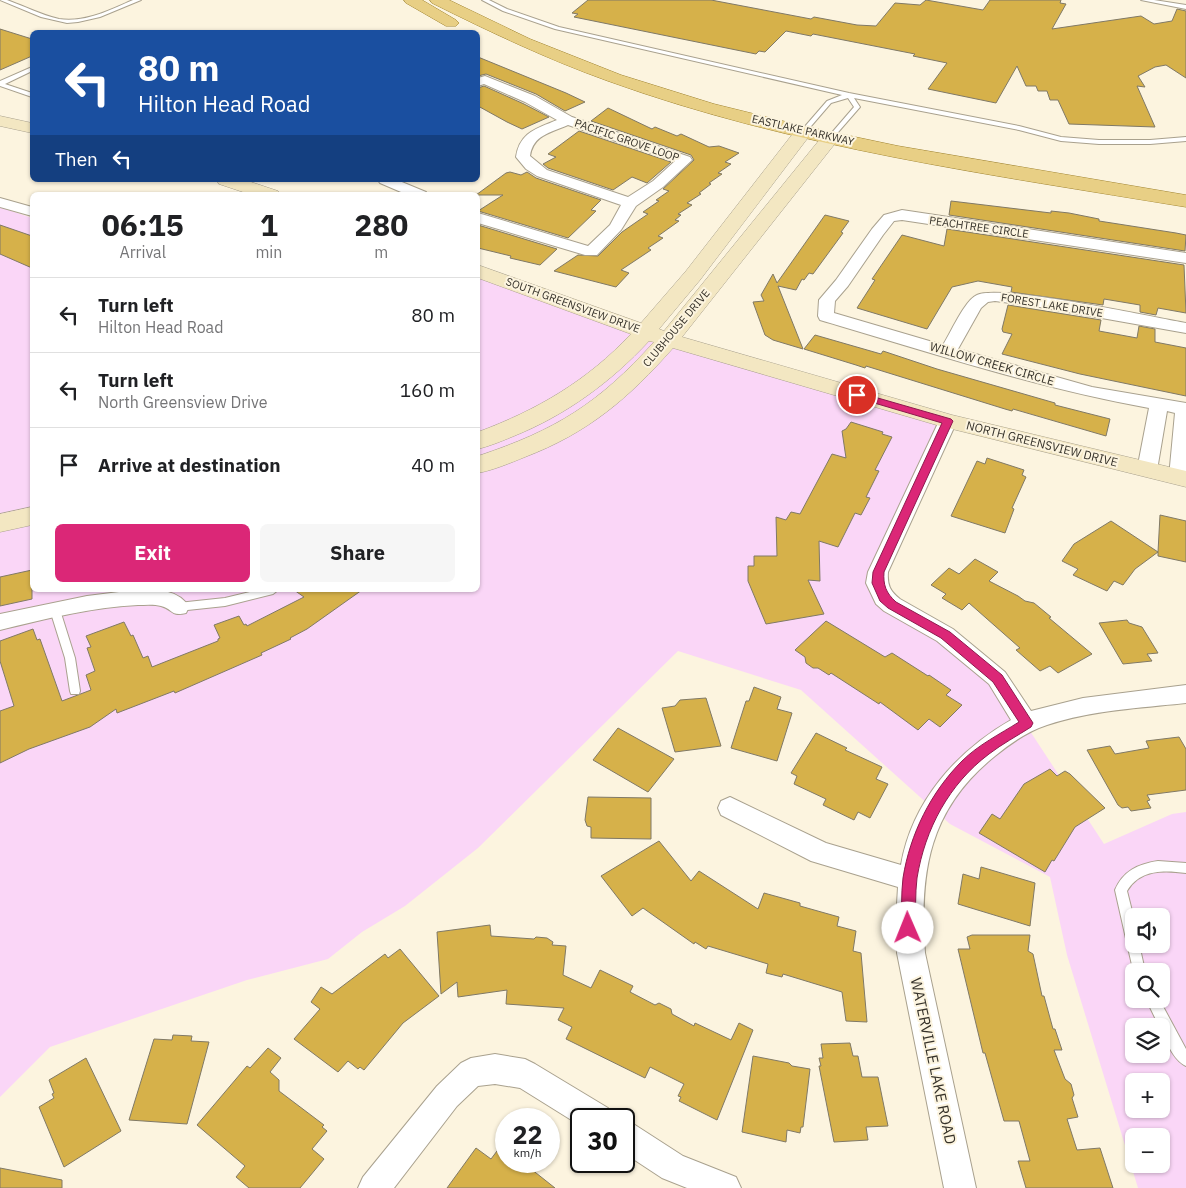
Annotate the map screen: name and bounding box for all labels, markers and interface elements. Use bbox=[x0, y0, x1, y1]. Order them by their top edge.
text: 80 m bbox=[138, 45, 220, 91]
icon: left bbox=[55, 50, 120, 115]
text: Hilton Head Road bbox=[138, 89, 310, 118]
street label: EASTLAKE PARKWAY bbox=[750, 111, 856, 149]
street label: PACIFIC GROVE LOOP bbox=[573, 116, 681, 165]
icon: left bbox=[108, 145, 136, 173]
text: Then bbox=[55, 147, 98, 171]
text: 06:15 bbox=[102, 205, 184, 244]
text: 1 bbox=[260, 205, 278, 244]
text: 280 bbox=[354, 205, 408, 244]
street label: PEACHTREE CIRCLE bbox=[928, 213, 1030, 241]
text: Arrival bbox=[119, 242, 166, 262]
text: min bbox=[255, 242, 282, 262]
text: m bbox=[374, 242, 388, 262]
street label: SOUTH GREENSVIEW DRIVE bbox=[504, 274, 642, 336]
street label: CLUBHOUSE DRIVE bbox=[639, 286, 713, 370]
street label: FOREST LAKE DRIVE bbox=[1000, 290, 1104, 320]
text: Turn left bbox=[98, 293, 174, 317]
icon: left bbox=[55, 301, 83, 329]
text: 80 m bbox=[411, 303, 455, 327]
text: Hilton Head Road bbox=[98, 317, 223, 337]
street label: WILLOW CREEK CIRCLE bbox=[928, 339, 1056, 389]
text: Turn left bbox=[98, 368, 174, 392]
pin bbox=[836, 374, 878, 416]
icon: left bbox=[55, 376, 83, 404]
text: 160 m bbox=[400, 378, 455, 402]
icon: arrive bbox=[843, 381, 871, 409]
text: North Greensview Drive bbox=[98, 392, 268, 412]
street label: NORTH GREENSVIEW DRIVE bbox=[965, 417, 1119, 470]
icon: arrive bbox=[55, 451, 83, 479]
text: Arrive at destination bbox=[98, 453, 281, 477]
text: 40 m bbox=[411, 453, 455, 477]
button: Exit bbox=[55, 524, 250, 582]
button: Share bbox=[260, 524, 455, 582]
position arrow bbox=[881, 901, 933, 953]
map controls bbox=[1125, 908, 1170, 1173]
button: sound bbox=[1125, 908, 1170, 953]
button: search bbox=[1125, 963, 1170, 1008]
street label: WATERVILLE LAKE ROAD bbox=[907, 976, 960, 1146]
button: layers bbox=[1125, 1018, 1170, 1063]
button: + bbox=[1125, 1073, 1170, 1118]
speed limit sign: 30 bbox=[570, 1108, 635, 1173]
text: 22 bbox=[512, 1118, 543, 1151]
button: − bbox=[1125, 1128, 1170, 1173]
text: km/h bbox=[513, 1145, 542, 1160]

